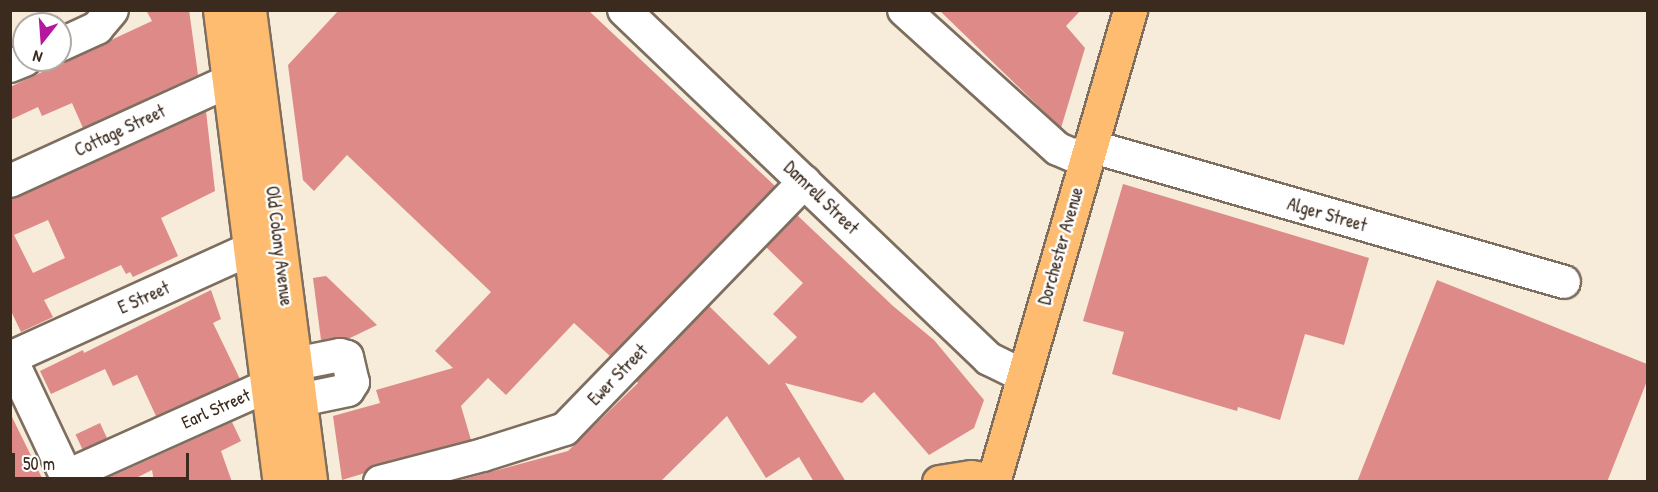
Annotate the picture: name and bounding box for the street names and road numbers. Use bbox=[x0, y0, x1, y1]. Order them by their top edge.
street label: Cottage Street bbox=[71, 101, 169, 161]
street label: Damrell Street bbox=[779, 157, 863, 239]
street label: Old Colony Avenue bbox=[261, 185, 297, 307]
street label: Dorchester Avenue bbox=[1034, 185, 1088, 307]
street label: Alger Street bbox=[1285, 193, 1369, 237]
street label: E Street bbox=[115, 277, 173, 319]
street label: Ewer Street bbox=[584, 340, 652, 410]
street label: Earl Street bbox=[178, 384, 254, 434]

